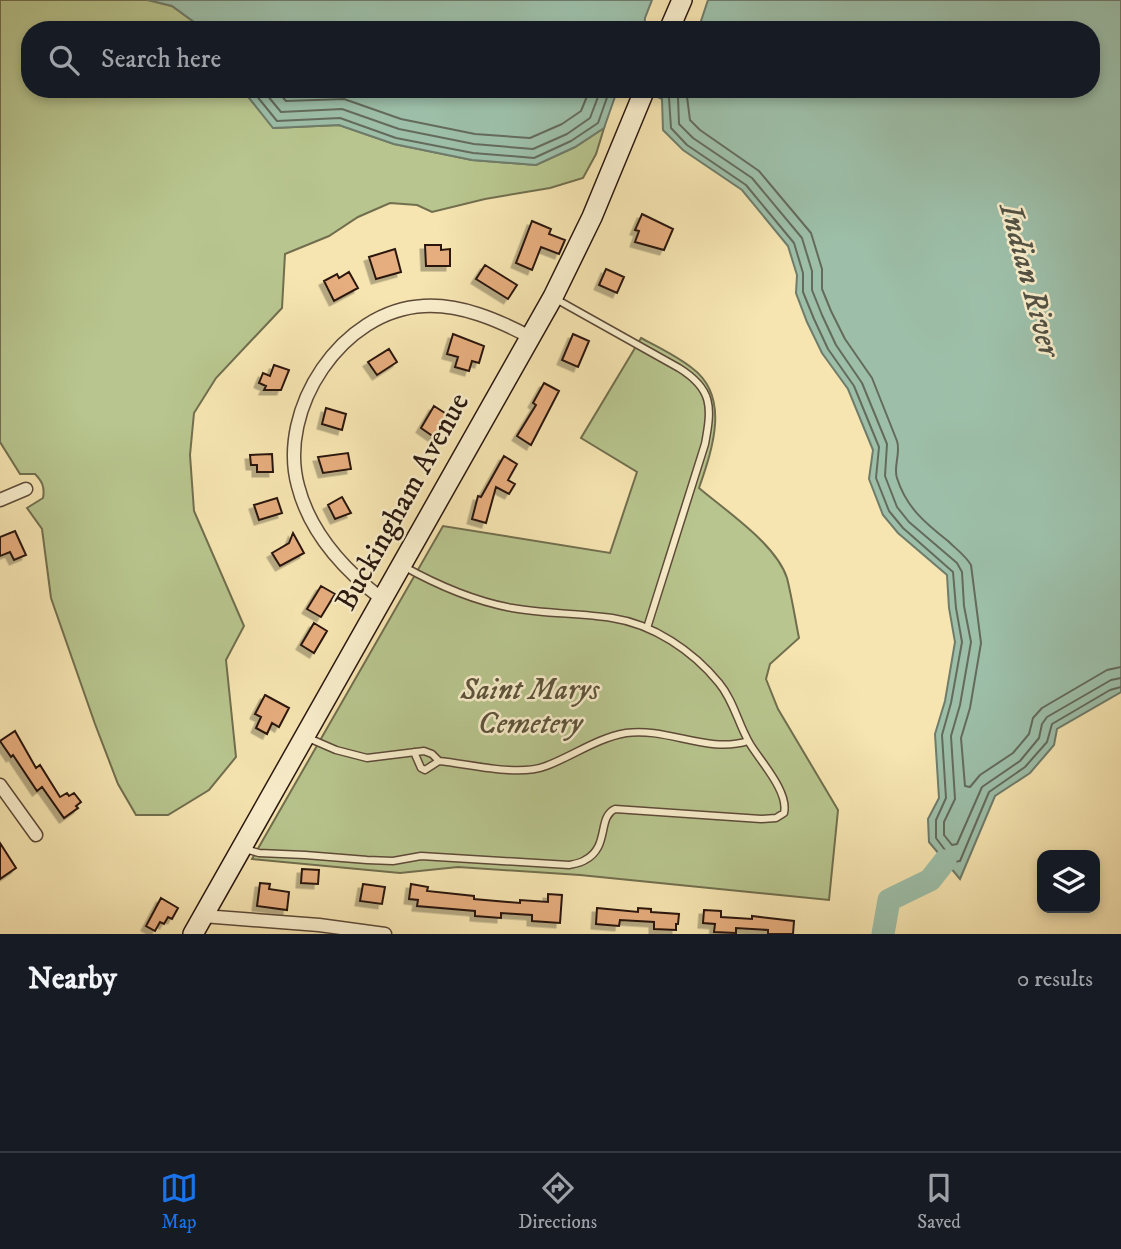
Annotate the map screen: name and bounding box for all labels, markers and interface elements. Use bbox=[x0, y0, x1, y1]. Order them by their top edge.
search box bbox=[21, 21, 1100, 98]
icon: search bbox=[45, 41, 83, 79]
text: Search here bbox=[101, 43, 221, 76]
water label: Indian River bbox=[989, 197, 1069, 364]
street label: Buckingham Avenue bbox=[328, 387, 478, 617]
park label: Saint Marys Cemetery bbox=[460, 672, 600, 743]
map controls bbox=[1037, 850, 1100, 913]
button: layers bbox=[1037, 850, 1100, 913]
text: Nearby bbox=[28, 961, 117, 998]
text: 0 results bbox=[1017, 965, 1093, 994]
tab: Map bbox=[160, 1169, 198, 1234]
tab: Directions bbox=[518, 1169, 597, 1234]
tab: Saved bbox=[917, 1169, 961, 1234]

